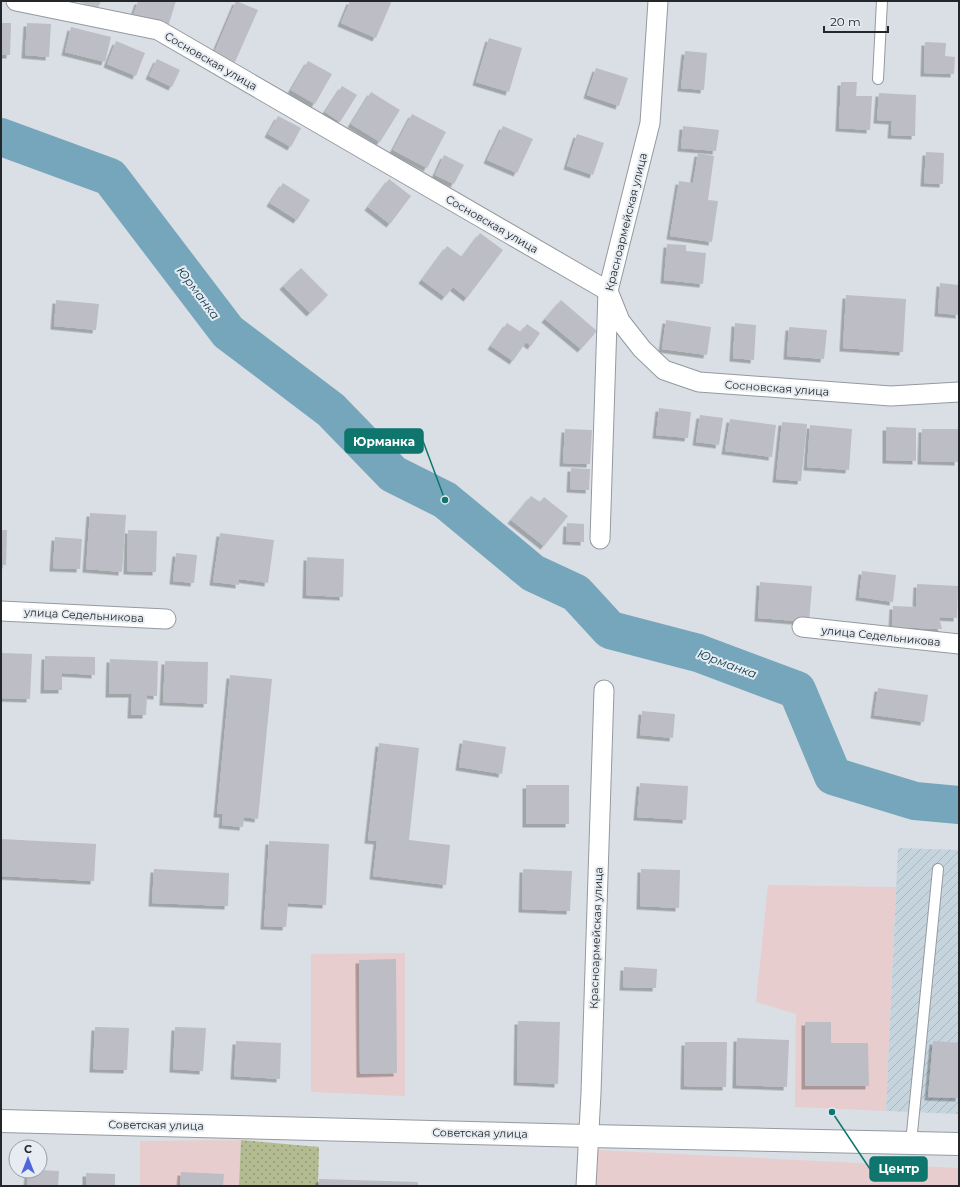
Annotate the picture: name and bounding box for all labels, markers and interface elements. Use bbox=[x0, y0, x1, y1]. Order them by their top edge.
scale bar bbox=[824, 8, 888, 34]
text: 20 m bbox=[830, 14, 861, 29]
street label: Сосновская улица bbox=[162, 29, 260, 93]
street label: Красноармейская улица bbox=[602, 151, 650, 293]
street label: Сосновская улица bbox=[443, 192, 541, 256]
water label: Юрманка bbox=[174, 263, 223, 322]
street label: Сосновская улица bbox=[724, 377, 830, 399]
callout: Юрманка bbox=[345, 429, 423, 453]
text: Юрманка bbox=[353, 434, 415, 449]
street label: улица Седельникова bbox=[23, 605, 144, 625]
street label: улица Седельникова bbox=[820, 623, 941, 649]
water label: Юрманка bbox=[695, 646, 759, 681]
street label: Красноармейская улица bbox=[587, 867, 605, 1009]
street label: Советская улица bbox=[108, 1117, 204, 1133]
street label: Советская улица bbox=[432, 1125, 528, 1141]
north arrow bbox=[8, 1139, 48, 1179]
text: С bbox=[24, 1142, 32, 1156]
callout: Центр bbox=[870, 1157, 927, 1181]
text: Центр bbox=[879, 1161, 919, 1176]

